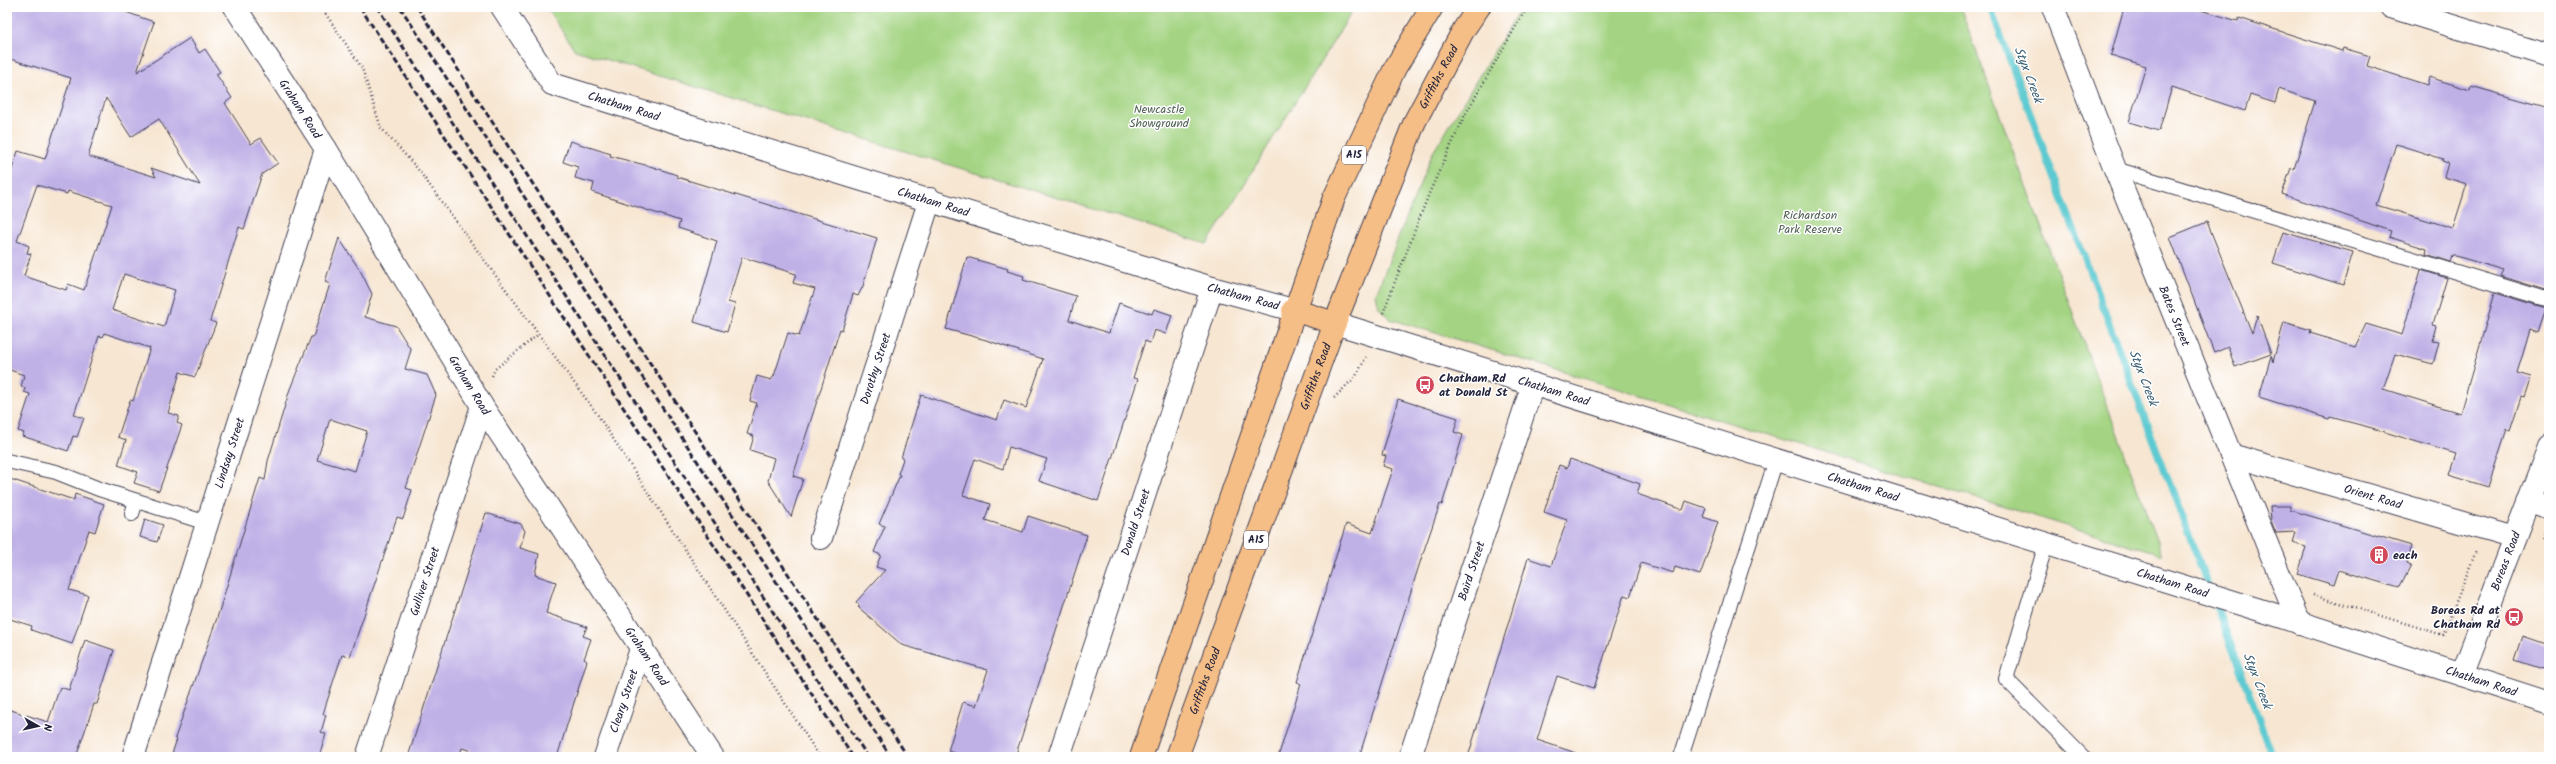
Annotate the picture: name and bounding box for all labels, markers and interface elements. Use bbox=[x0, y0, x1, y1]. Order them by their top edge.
street label: Griffiths Road bbox=[1414, 41, 1464, 112]
water label: Styx Creek bbox=[2008, 44, 2049, 108]
street label: Graham Road bbox=[274, 75, 327, 143]
street label: Chatham Road bbox=[585, 86, 663, 127]
park label: Newcastle Showground bbox=[1129, 100, 1190, 133]
road number: A15 bbox=[1342, 146, 1366, 164]
street label: Chatham Road bbox=[895, 182, 973, 222]
park label: Richardson Park Reserve bbox=[1778, 206, 1843, 239]
street label: Chatham Road bbox=[1205, 277, 1283, 316]
street label: Bates Street bbox=[2154, 283, 2195, 349]
street label: Dorothy Street bbox=[855, 330, 896, 407]
street label: Griffiths Road bbox=[1295, 339, 1337, 413]
water label: Styx Creek bbox=[2123, 347, 2164, 411]
street label: Graham Road bbox=[444, 351, 496, 420]
place label: Chatham Rd at Donald St bbox=[1439, 369, 1508, 402]
street label: Chatham Road bbox=[1515, 371, 1593, 411]
bus stop icon: Chatham Rd at Donald St bbox=[1414, 374, 1436, 396]
street label: Lindsay Street bbox=[209, 415, 250, 491]
street label: Chatham Road bbox=[1825, 467, 1902, 507]
street label: Orient Road bbox=[2342, 479, 2405, 514]
street label: Donald Street bbox=[1116, 486, 1156, 558]
street label: Boreas Road bbox=[2486, 528, 2526, 593]
road number: A15 bbox=[1244, 531, 1268, 549]
street label: Baird Street bbox=[1453, 538, 1490, 603]
street label: Gulliver Street bbox=[404, 544, 445, 618]
building icon: each bbox=[2368, 544, 2390, 566]
place label: each bbox=[2393, 546, 2418, 565]
street label: Chatham Road bbox=[2134, 563, 2212, 603]
place label: Boreas Rd at Chatham Rd bbox=[2431, 601, 2501, 634]
bus stop icon: Boreas Rd at Chatham Rd bbox=[2503, 606, 2525, 628]
street label: Graham Road bbox=[620, 623, 674, 691]
street label: Griffiths Road bbox=[1184, 644, 1226, 717]
water label: Styx Creek bbox=[2237, 650, 2278, 714]
street label: Chatham Road bbox=[2443, 661, 2521, 702]
street label: Cleary Street bbox=[604, 666, 643, 735]
north arrow bbox=[18, 706, 58, 746]
text: N bbox=[38, 723, 56, 732]

